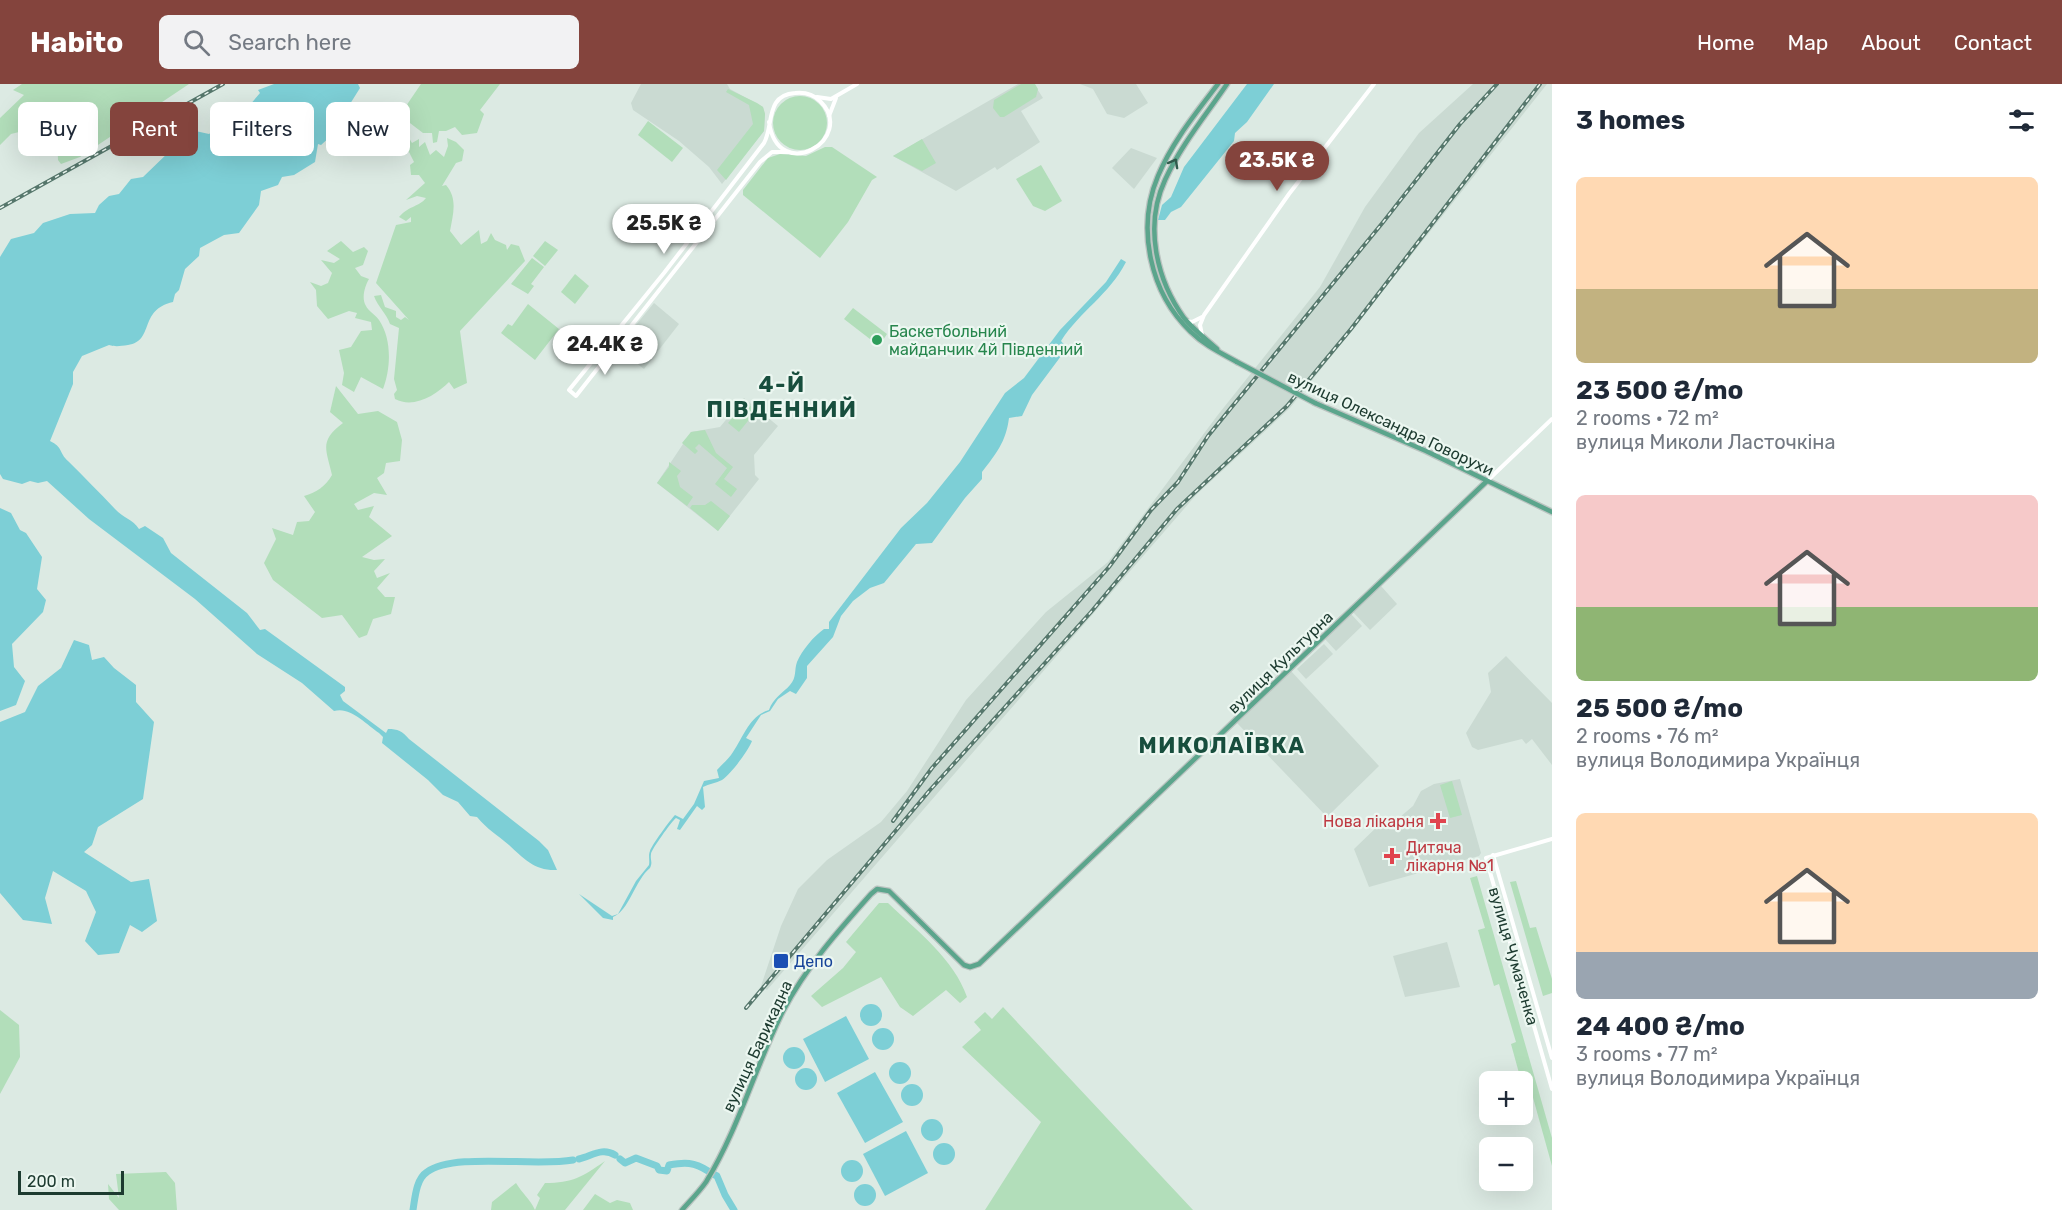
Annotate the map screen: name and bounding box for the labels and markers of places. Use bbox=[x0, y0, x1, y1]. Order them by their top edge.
pin: 23.5K ₴ bbox=[1222, 141, 1332, 192]
pin: 25.5K ₴ bbox=[609, 204, 719, 255]
place label: Баскетбольний майданчик 4й Південний bbox=[889, 322, 1083, 359]
pin: 24.4K ₴ bbox=[550, 325, 660, 376]
marker: Баскетбольний майданчик 4й Південний bbox=[870, 333, 884, 347]
place label: Нова лікарня bbox=[1323, 812, 1424, 831]
marker: Нова лікарня bbox=[1429, 812, 1447, 830]
place label: Дитяча лікарня №1 bbox=[1406, 838, 1494, 875]
marker: Дитяча лікарня №1 bbox=[1383, 847, 1401, 865]
marker: Депо bbox=[772, 952, 790, 970]
place label: Депо bbox=[794, 952, 833, 971]

